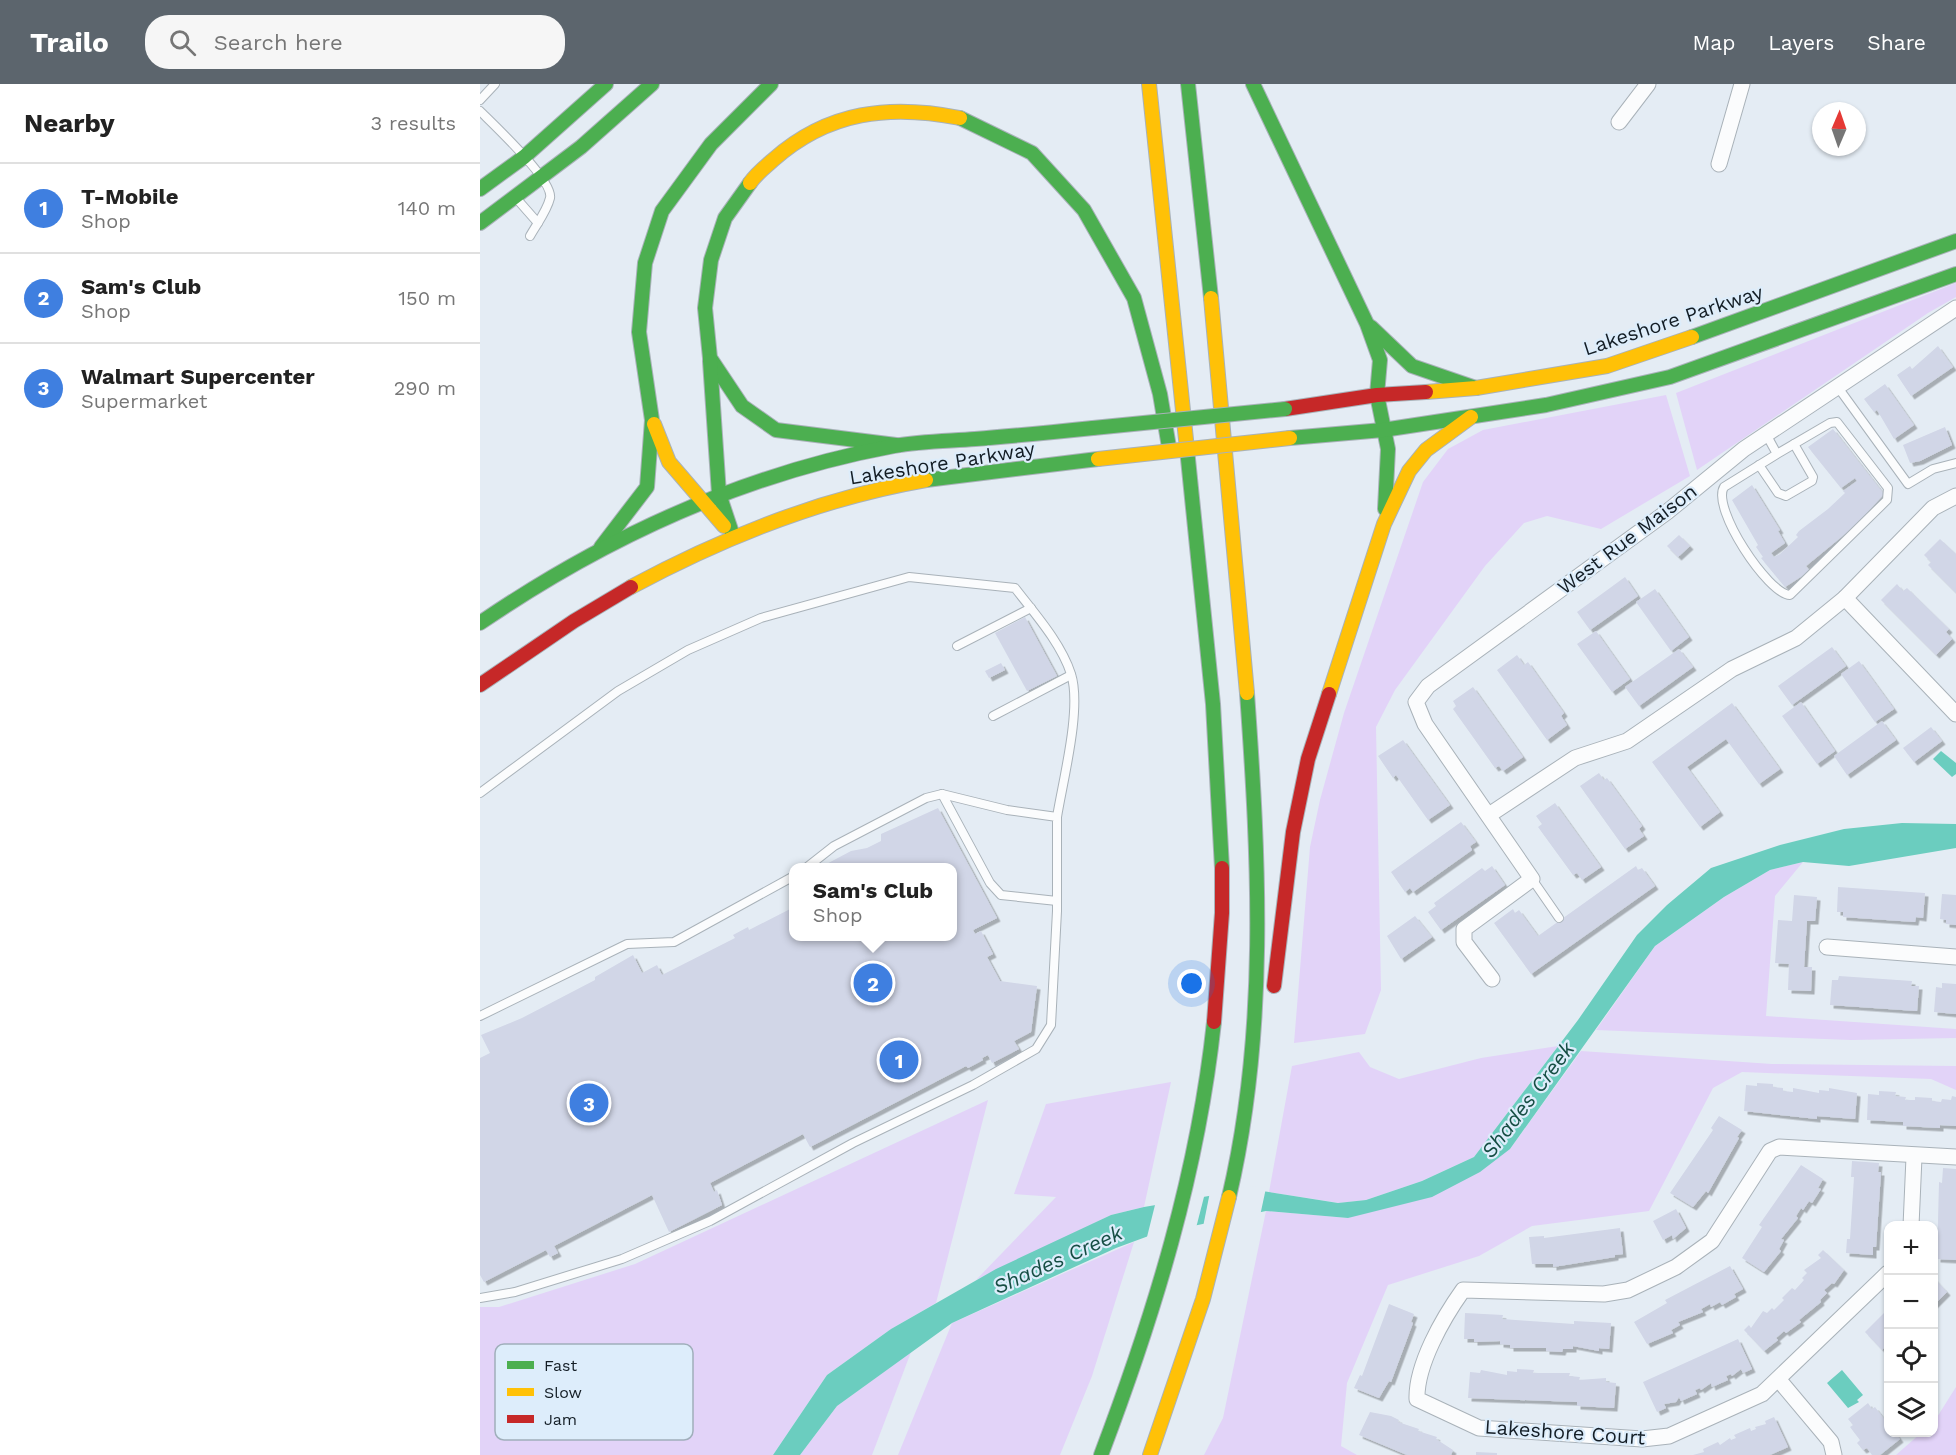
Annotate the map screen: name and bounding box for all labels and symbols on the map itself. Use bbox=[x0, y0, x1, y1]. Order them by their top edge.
north arrow bbox=[1812, 102, 1866, 156]
street label: Lakeshore Parkway bbox=[1580, 279, 1767, 360]
street label: Lakeshore Parkway bbox=[848, 436, 1037, 490]
street label: West Rue Maison bbox=[1553, 479, 1701, 599]
pin: 2 bbox=[854, 960, 892, 1006]
your location bbox=[1177, 969, 1206, 998]
water label: Shades Creek bbox=[1476, 1036, 1580, 1163]
pin: 1 bbox=[880, 1038, 918, 1082]
pin: 3 bbox=[570, 1080, 608, 1126]
water label: Shades Creek bbox=[989, 1220, 1127, 1299]
legend bbox=[495, 1344, 693, 1440]
text: Fast bbox=[544, 1356, 577, 1375]
text: Slow bbox=[544, 1383, 582, 1402]
text: Jam bbox=[544, 1410, 577, 1429]
street label: Lakeshore Court bbox=[1484, 1414, 1647, 1450]

